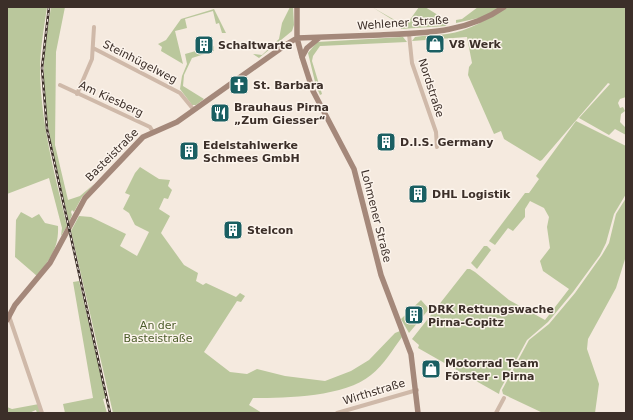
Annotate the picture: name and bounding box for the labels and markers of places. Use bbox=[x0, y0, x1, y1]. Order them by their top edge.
shop icon: V8 Werk bbox=[424, 33, 446, 55]
building icon: Schaltwarte bbox=[193, 34, 215, 56]
place label: V8 Werk bbox=[449, 38, 502, 51]
place label: Schaltwarte bbox=[218, 39, 292, 52]
church icon: St. Barbara bbox=[228, 74, 250, 96]
place label: St. Barbara bbox=[253, 79, 324, 92]
place label: Brauhaus Pirna „Zum Giesser“ bbox=[234, 101, 329, 127]
restaurant icon: Brauhaus Pirna „Zum Giesser“ bbox=[209, 102, 231, 124]
building icon: D.I.S. Germany bbox=[375, 131, 397, 153]
place label: D.I.S. Germany bbox=[400, 136, 493, 149]
place label: Edelstahlwerke Schmees GmbH bbox=[203, 139, 300, 165]
building icon: Edelstahlwerke Schmees GmbH bbox=[178, 140, 200, 162]
building icon: DHL Logistik bbox=[407, 183, 429, 205]
place label: DHL Logistik bbox=[432, 188, 511, 201]
building icon: Stelcon bbox=[222, 219, 244, 241]
place label: Stelcon bbox=[247, 224, 293, 237]
place label: DRK Rettungswache Pirna-Copitz bbox=[428, 303, 554, 329]
building icon: DRK Rettungswache Pirna-Copitz bbox=[403, 304, 425, 326]
place label: Motorrad Team Förster - Pirna bbox=[445, 357, 539, 383]
shop icon: Motorrad Team Förster - Pirna bbox=[420, 358, 442, 380]

